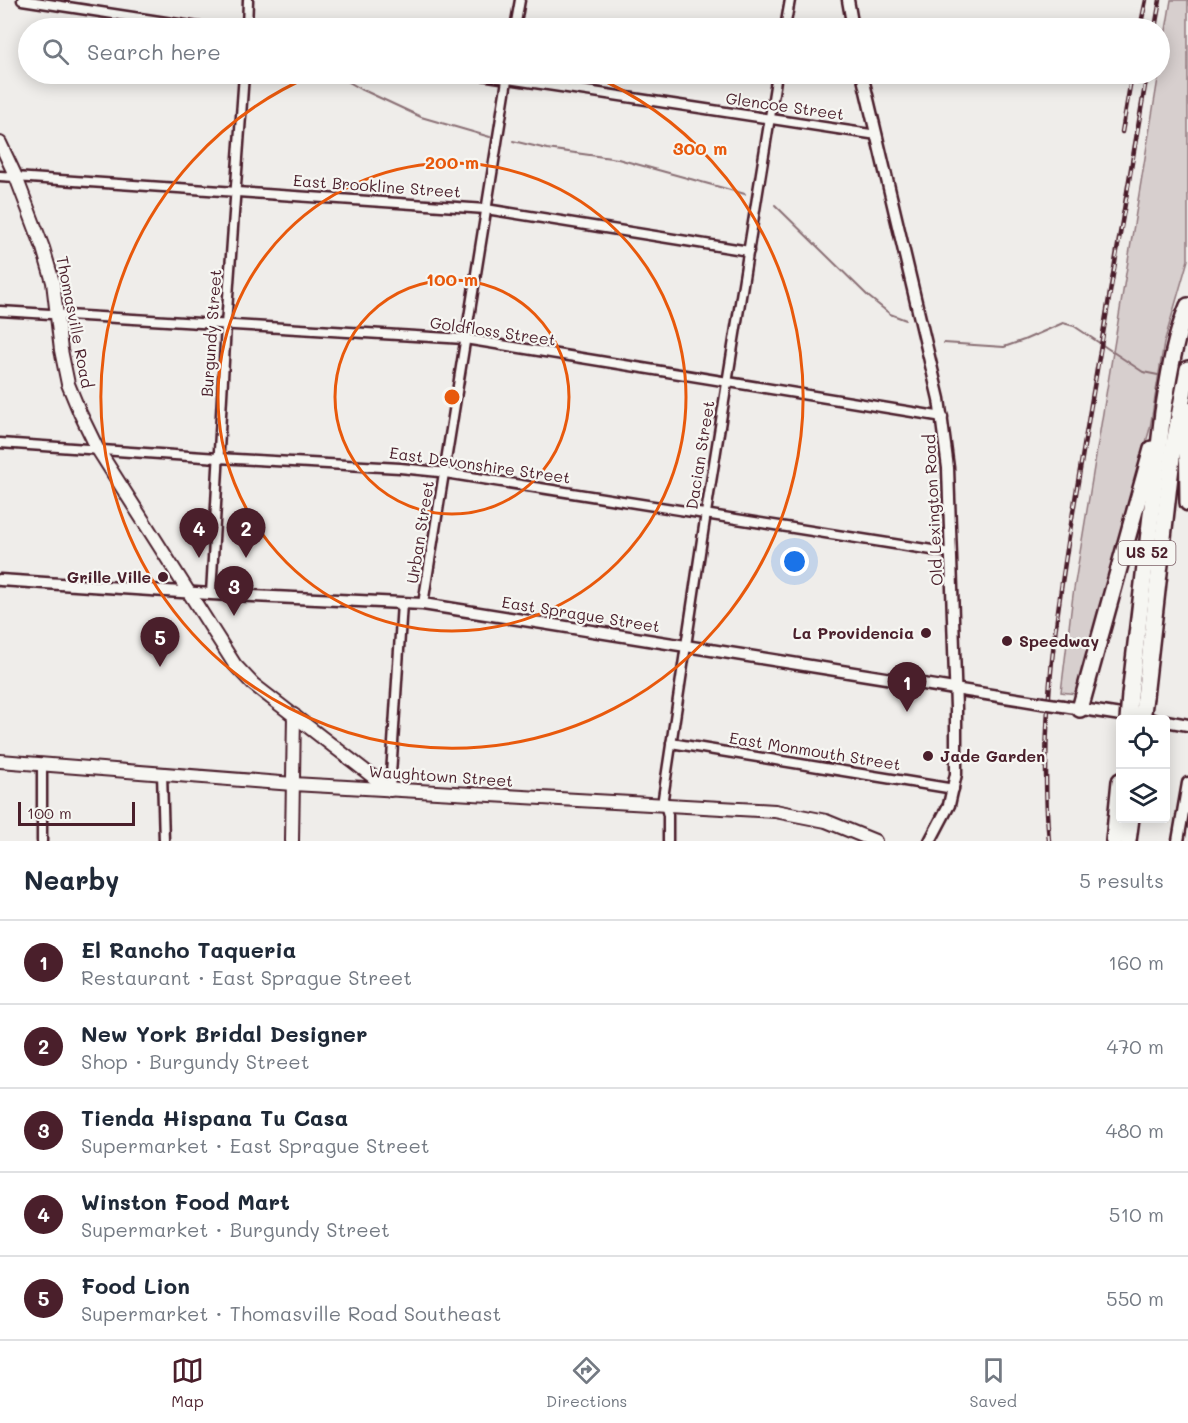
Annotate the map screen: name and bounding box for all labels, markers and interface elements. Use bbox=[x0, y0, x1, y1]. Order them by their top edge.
search box bbox=[18, 18, 1170, 84]
icon: search bbox=[39, 35, 72, 68]
text: Search here bbox=[87, 37, 221, 66]
street label: Glencoe Street bbox=[724, 87, 846, 124]
text: 300 m bbox=[673, 136, 727, 160]
text: 200 m bbox=[425, 150, 479, 174]
street label: East Brookline Street bbox=[292, 169, 462, 202]
street label: Thomasville Road bbox=[52, 254, 99, 390]
text: 100 m bbox=[426, 267, 478, 291]
street label: Burgundy Street bbox=[196, 268, 225, 398]
street label: Goldfloss Street bbox=[429, 311, 557, 350]
centre of rings bbox=[442, 387, 462, 407]
street label: Dacian Street bbox=[681, 399, 718, 511]
street label: Old Lexington Road bbox=[918, 434, 947, 586]
street label: East Devonshire Street bbox=[388, 441, 572, 488]
street label: Urban Street bbox=[401, 479, 438, 585]
pin: 4 bbox=[180, 508, 218, 558]
pin: 2 bbox=[226, 508, 266, 558]
road number: US 52 bbox=[1118, 541, 1176, 565]
your location bbox=[780, 547, 809, 576]
place label: Grille Ville bbox=[67, 566, 151, 587]
pin: 3 bbox=[214, 566, 254, 616]
marker: Grille Ville bbox=[156, 570, 170, 584]
street label: East Sprague Street bbox=[500, 591, 662, 636]
pin: 5 bbox=[140, 618, 180, 667]
place label: La Providencia bbox=[792, 622, 914, 643]
marker: La Providencia bbox=[919, 626, 933, 640]
place label: Speedway bbox=[1019, 630, 1099, 651]
marker: Speedway bbox=[1000, 634, 1014, 648]
pin: 1 bbox=[888, 662, 926, 712]
map controls bbox=[1116, 715, 1170, 823]
button: locate bbox=[1116, 715, 1170, 769]
street label: East Monmouth Street bbox=[728, 727, 902, 774]
place label: Jade Garden bbox=[940, 745, 1045, 766]
marker: Jade Garden bbox=[921, 749, 935, 763]
street label: Waughtown Street bbox=[368, 760, 514, 791]
button: layers bbox=[1116, 769, 1170, 823]
scale bar bbox=[18, 799, 135, 826]
text: 100 m bbox=[27, 802, 72, 823]
text: Nearby bbox=[24, 863, 119, 897]
text: 5 results bbox=[1079, 867, 1164, 893]
text: El Rancho Taqueria bbox=[81, 935, 296, 964]
text: 1 bbox=[39, 949, 48, 975]
text: 160 m bbox=[1108, 949, 1164, 975]
text: Restaurant · East Sprague Street bbox=[81, 964, 412, 990]
text: New York Bridal Designer bbox=[81, 1019, 367, 1048]
text: 2 bbox=[38, 1033, 49, 1059]
text: 470 m bbox=[1106, 1033, 1164, 1059]
text: Shop · Burgundy Street bbox=[81, 1048, 309, 1074]
text: Tienda Hispana Tu Casa bbox=[81, 1103, 348, 1132]
text: 3 bbox=[38, 1117, 50, 1143]
text: 480 m bbox=[1105, 1117, 1164, 1143]
text: Supermarket · East Sprague Street bbox=[81, 1132, 430, 1158]
text: Winston Food Mart bbox=[81, 1187, 290, 1216]
text: 4 bbox=[37, 1201, 50, 1227]
text: 510 m bbox=[1109, 1201, 1164, 1227]
text: Supermarket · Burgundy Street bbox=[81, 1216, 390, 1242]
text: Food Lion bbox=[81, 1271, 190, 1300]
text: 5 bbox=[38, 1285, 49, 1311]
text: 550 m bbox=[1106, 1285, 1164, 1311]
text: Supermarket · Thomasville Road Southeast bbox=[81, 1300, 501, 1326]
tab: Map bbox=[171, 1354, 204, 1411]
tab: Directions bbox=[546, 1354, 627, 1411]
tab: Saved bbox=[969, 1354, 1017, 1411]

